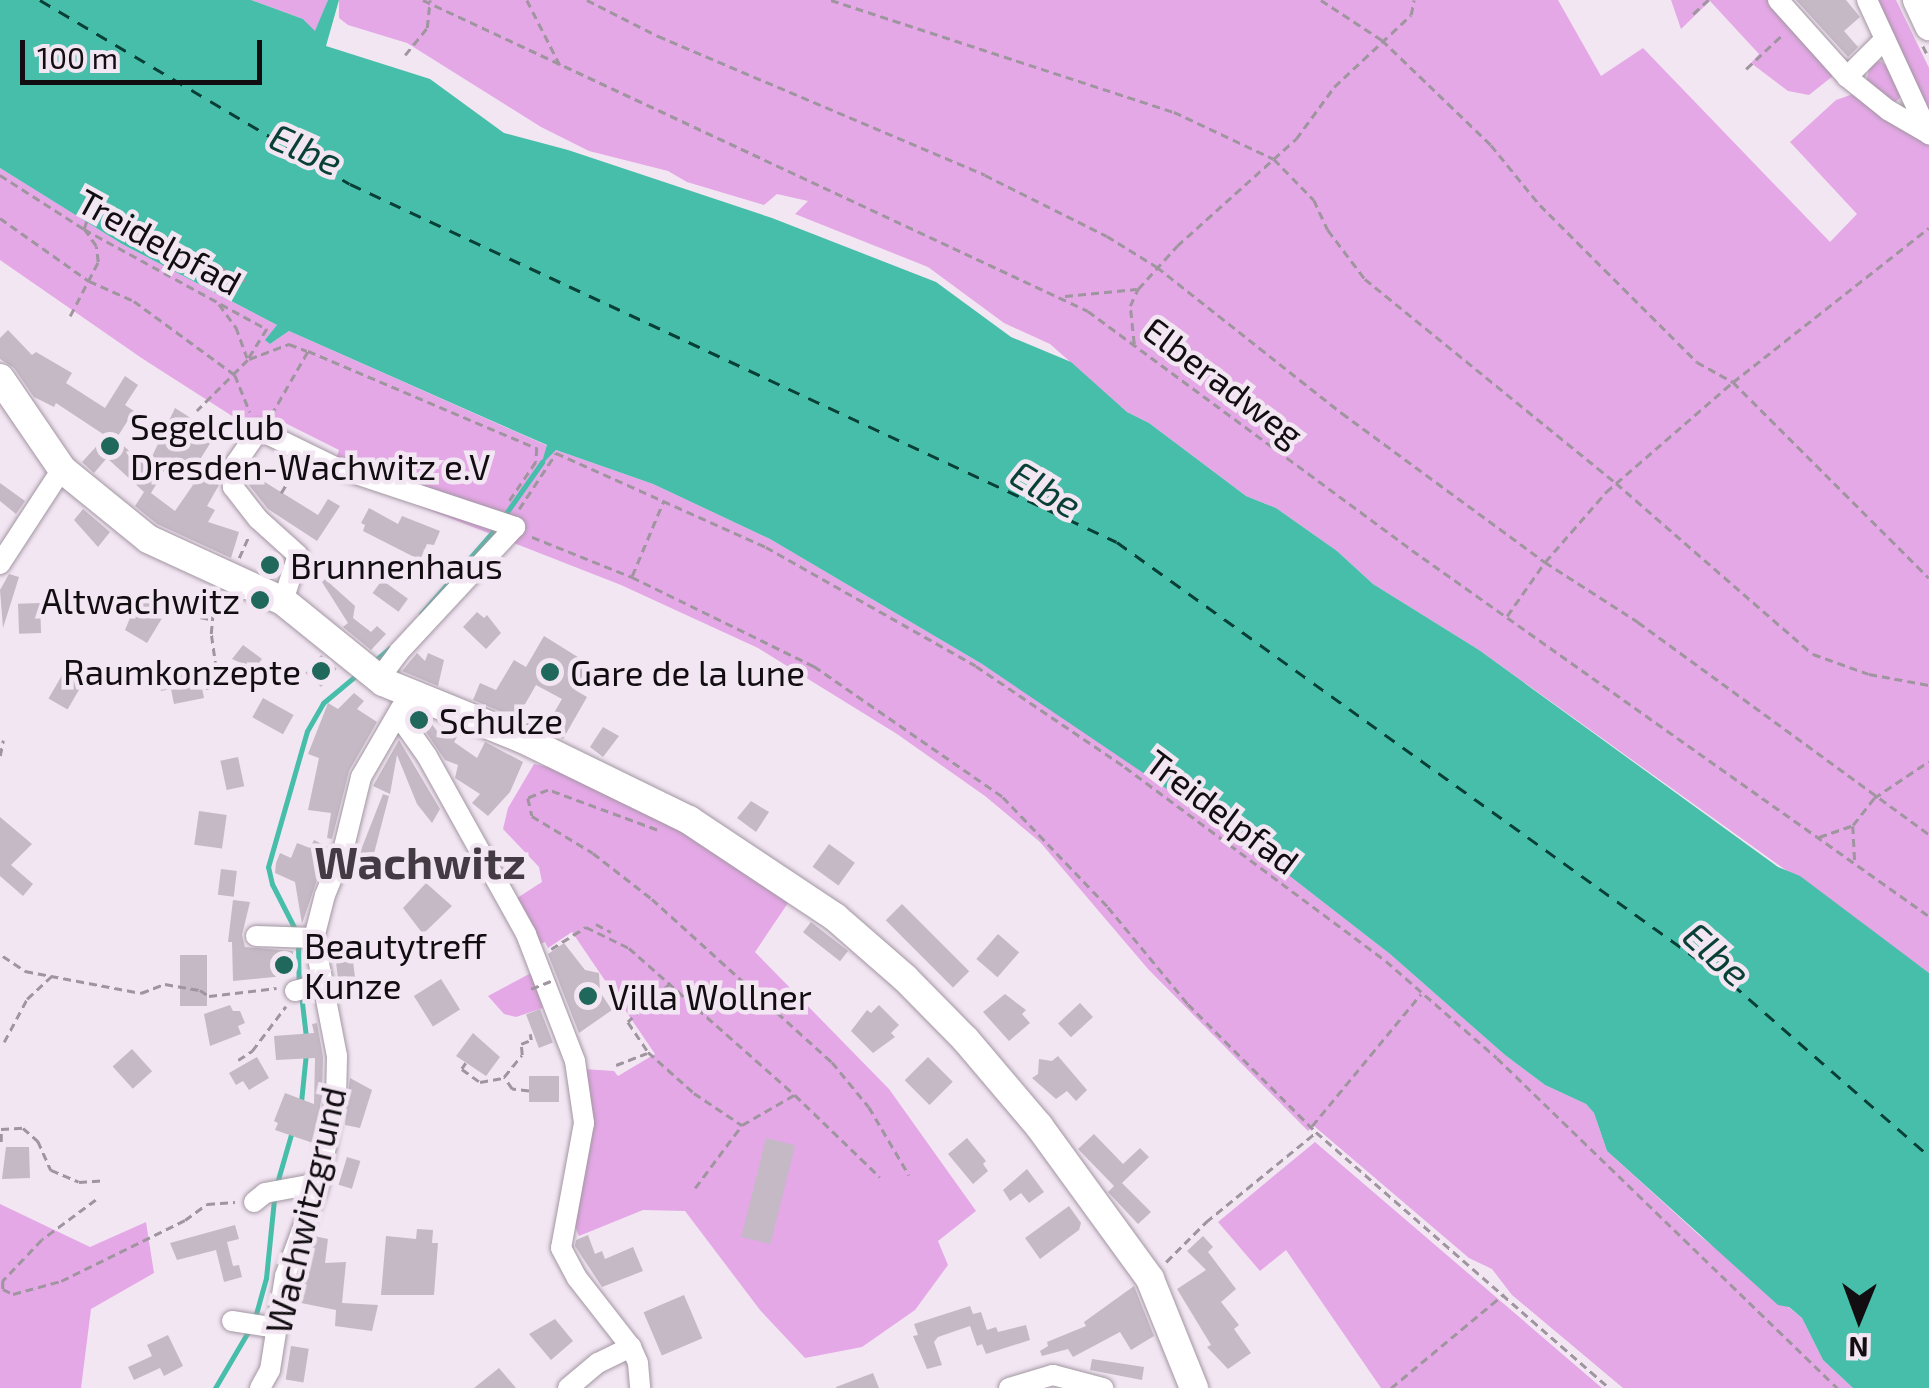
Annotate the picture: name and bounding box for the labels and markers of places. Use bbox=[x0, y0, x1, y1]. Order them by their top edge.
place label: Segelclub Dresden-Wachwitz e.V bbox=[130, 405, 490, 487]
marker: Segelclub Dresden-Wachwitz e.V bbox=[99, 435, 121, 457]
place label: Brunnenhaus bbox=[290, 544, 503, 586]
marker: Brunnenhaus bbox=[259, 554, 281, 576]
place label: Altwachwitz bbox=[41, 579, 240, 621]
marker: Altwachwitz bbox=[249, 589, 271, 611]
place label: Raumkonzepte bbox=[63, 650, 301, 692]
place label: Gare de la lune bbox=[570, 651, 805, 693]
marker: Raumkonzepte bbox=[310, 660, 332, 682]
marker: Gare de la lune bbox=[539, 661, 561, 683]
place label: Schulze bbox=[439, 699, 563, 741]
marker: Schulze bbox=[408, 709, 430, 731]
place label: Beautytreff Kunze bbox=[304, 924, 486, 1006]
marker: Beautytreff Kunze bbox=[273, 954, 295, 976]
place label: Villa Wollner bbox=[608, 975, 812, 1017]
marker: Villa Wollner bbox=[577, 985, 599, 1007]

